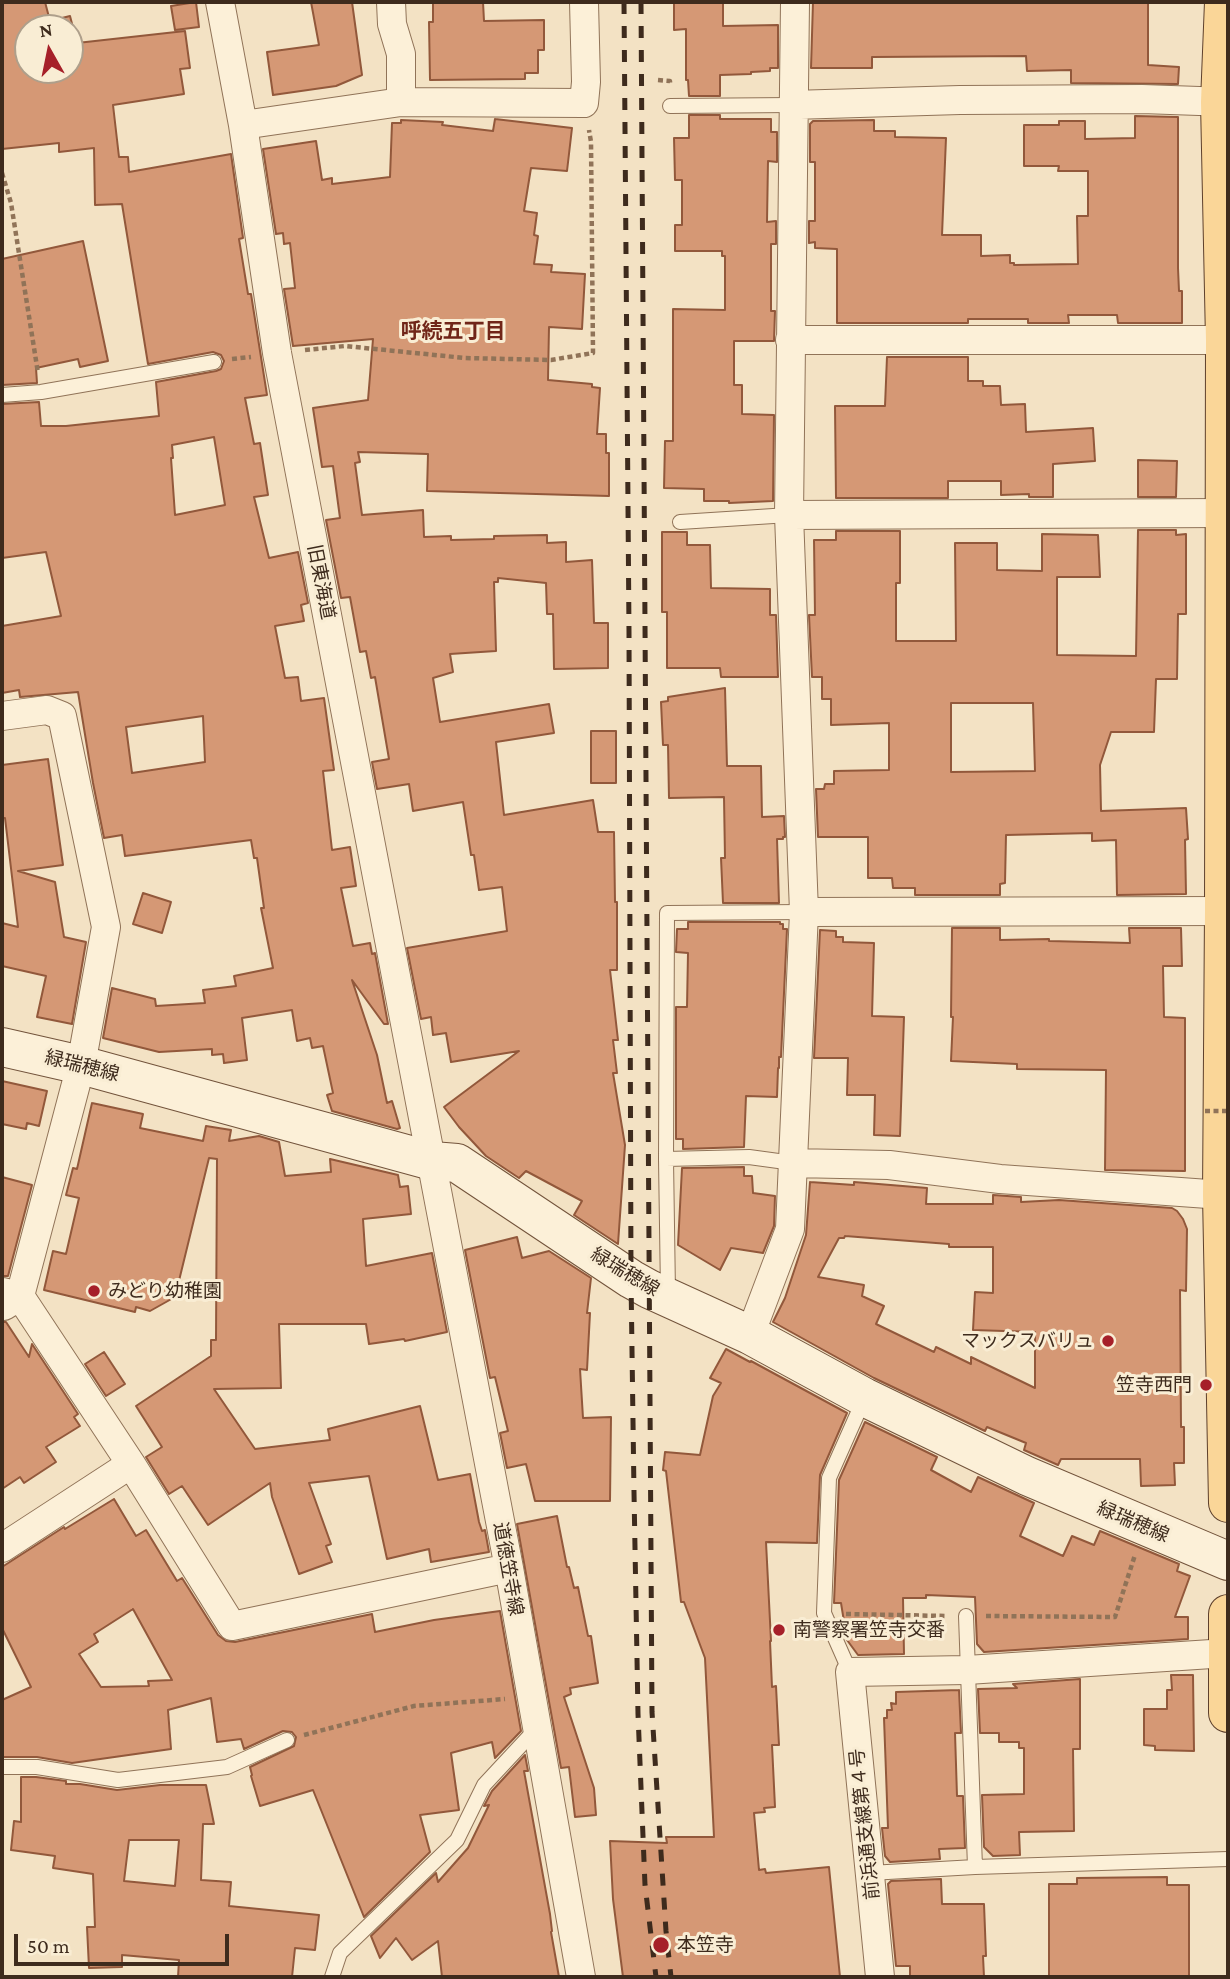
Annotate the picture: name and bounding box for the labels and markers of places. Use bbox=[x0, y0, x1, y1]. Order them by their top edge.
place label: みどり幼稚園 bbox=[108, 1280, 222, 1302]
marker: みどり幼稚園 bbox=[86, 1283, 102, 1299]
place label: マックスバリュ bbox=[961, 1330, 1094, 1352]
marker: マックスバリュ bbox=[1100, 1333, 1116, 1349]
place label: 笠寺西門 bbox=[1116, 1374, 1192, 1396]
marker: 笠寺西門 bbox=[1198, 1377, 1214, 1393]
place label: 南警察署笠寺交番 bbox=[793, 1619, 945, 1641]
marker: 南警察署笠寺交番 bbox=[771, 1622, 787, 1638]
place label: 本笠寺 bbox=[677, 1934, 734, 1956]
marker: 本笠寺 bbox=[651, 1935, 671, 1955]

